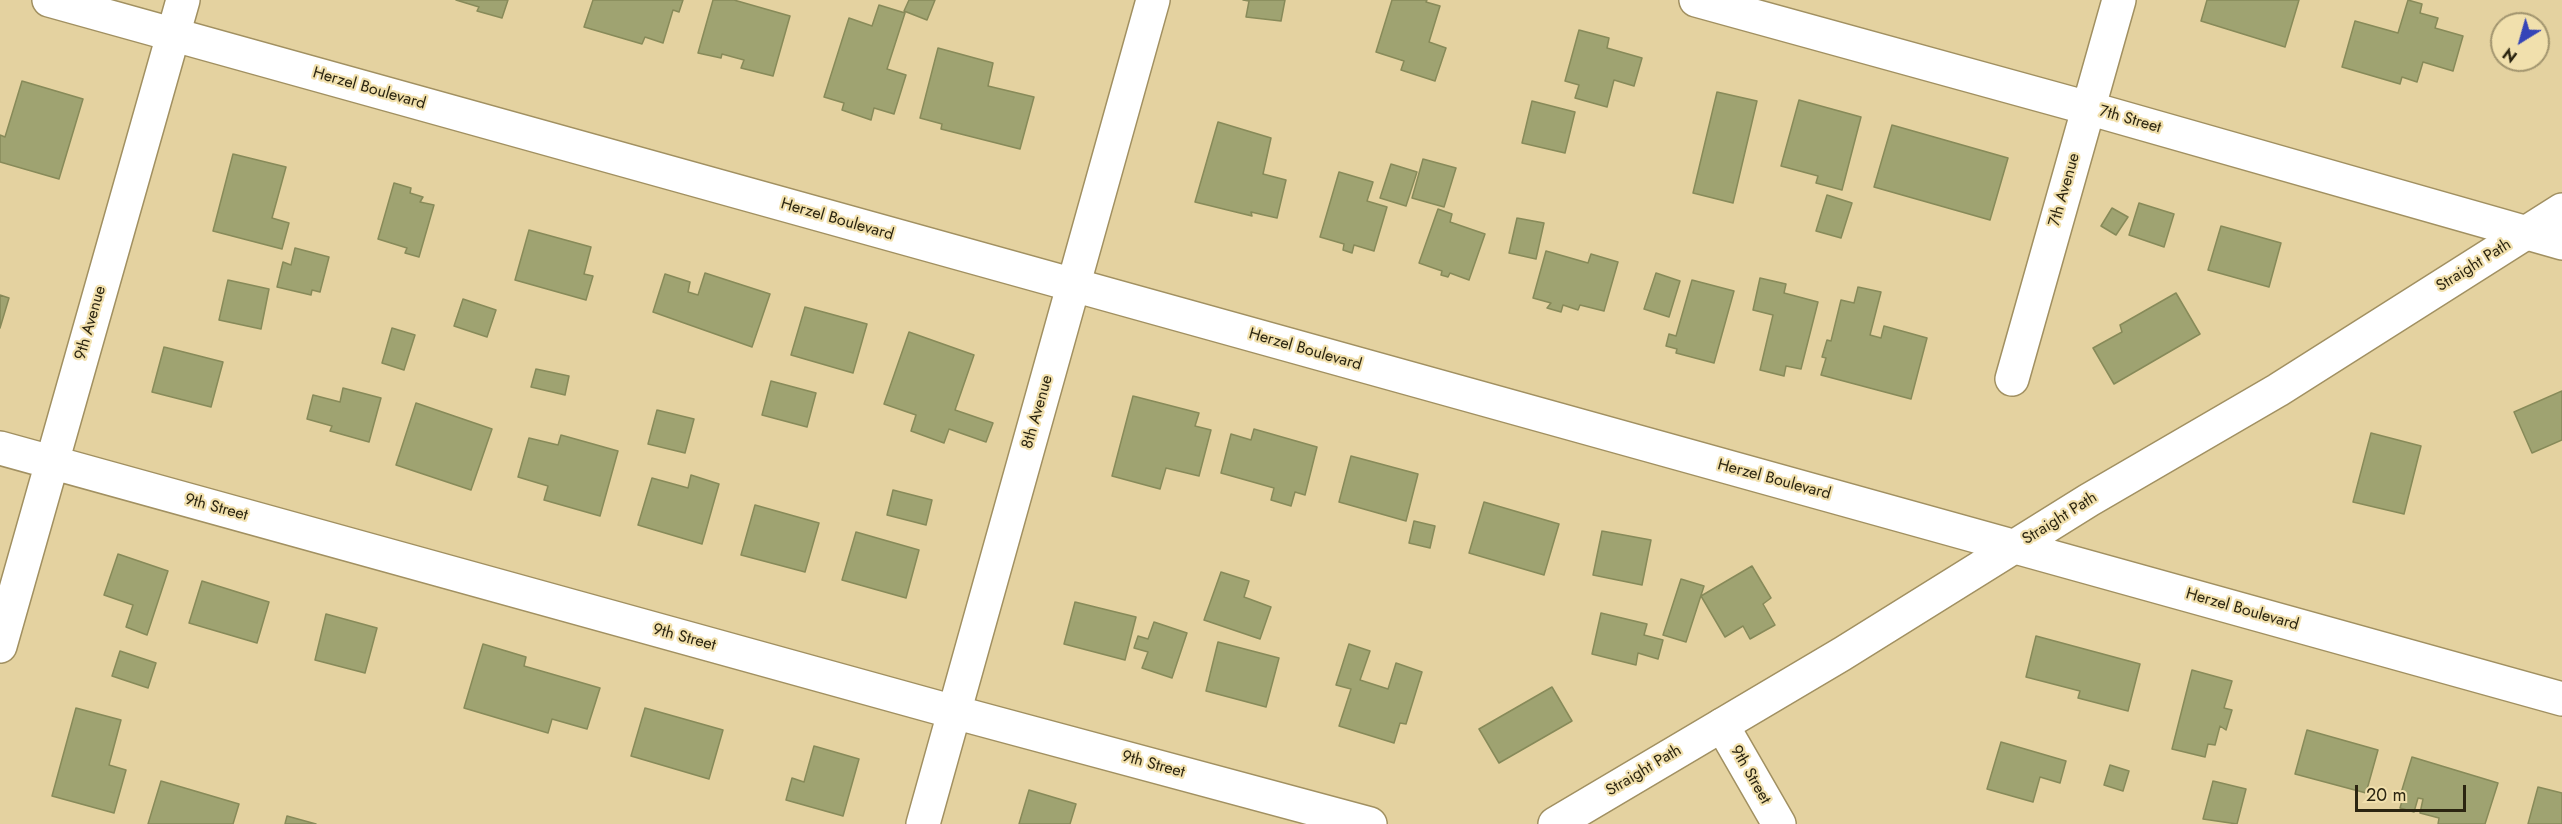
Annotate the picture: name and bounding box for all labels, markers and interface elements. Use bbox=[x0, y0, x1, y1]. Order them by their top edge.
north arrow bbox=[2490, 12, 2550, 72]
text: N bbox=[2498, 42, 2522, 68]
street label: Herzel Boulevard bbox=[310, 64, 428, 114]
street label: 7th Street bbox=[2097, 102, 2163, 138]
street label: 7th Avenue bbox=[2045, 151, 2085, 229]
street label: Herzel Boulevard bbox=[778, 195, 896, 245]
street label: Straight Path bbox=[2433, 236, 2515, 296]
street label: 9th Avenue bbox=[71, 284, 111, 362]
street label: Herzel Boulevard bbox=[1246, 325, 1364, 375]
street label: 8th Avenue bbox=[1018, 373, 1058, 451]
street label: Herzel Boulevard bbox=[1715, 456, 1833, 504]
street label: Straight Path bbox=[2019, 489, 2101, 549]
street label: 9th Street bbox=[182, 490, 250, 526]
street label: Herzel Boulevard bbox=[2183, 585, 2301, 635]
street label: 9th Street bbox=[650, 620, 718, 656]
street label: Straight Path bbox=[1603, 741, 1685, 801]
street label: 9th Street bbox=[1726, 742, 1774, 808]
street label: 9th Street bbox=[1119, 747, 1187, 783]
scale bar bbox=[2358, 773, 2469, 811]
text: 20 m bbox=[2366, 782, 2406, 808]

